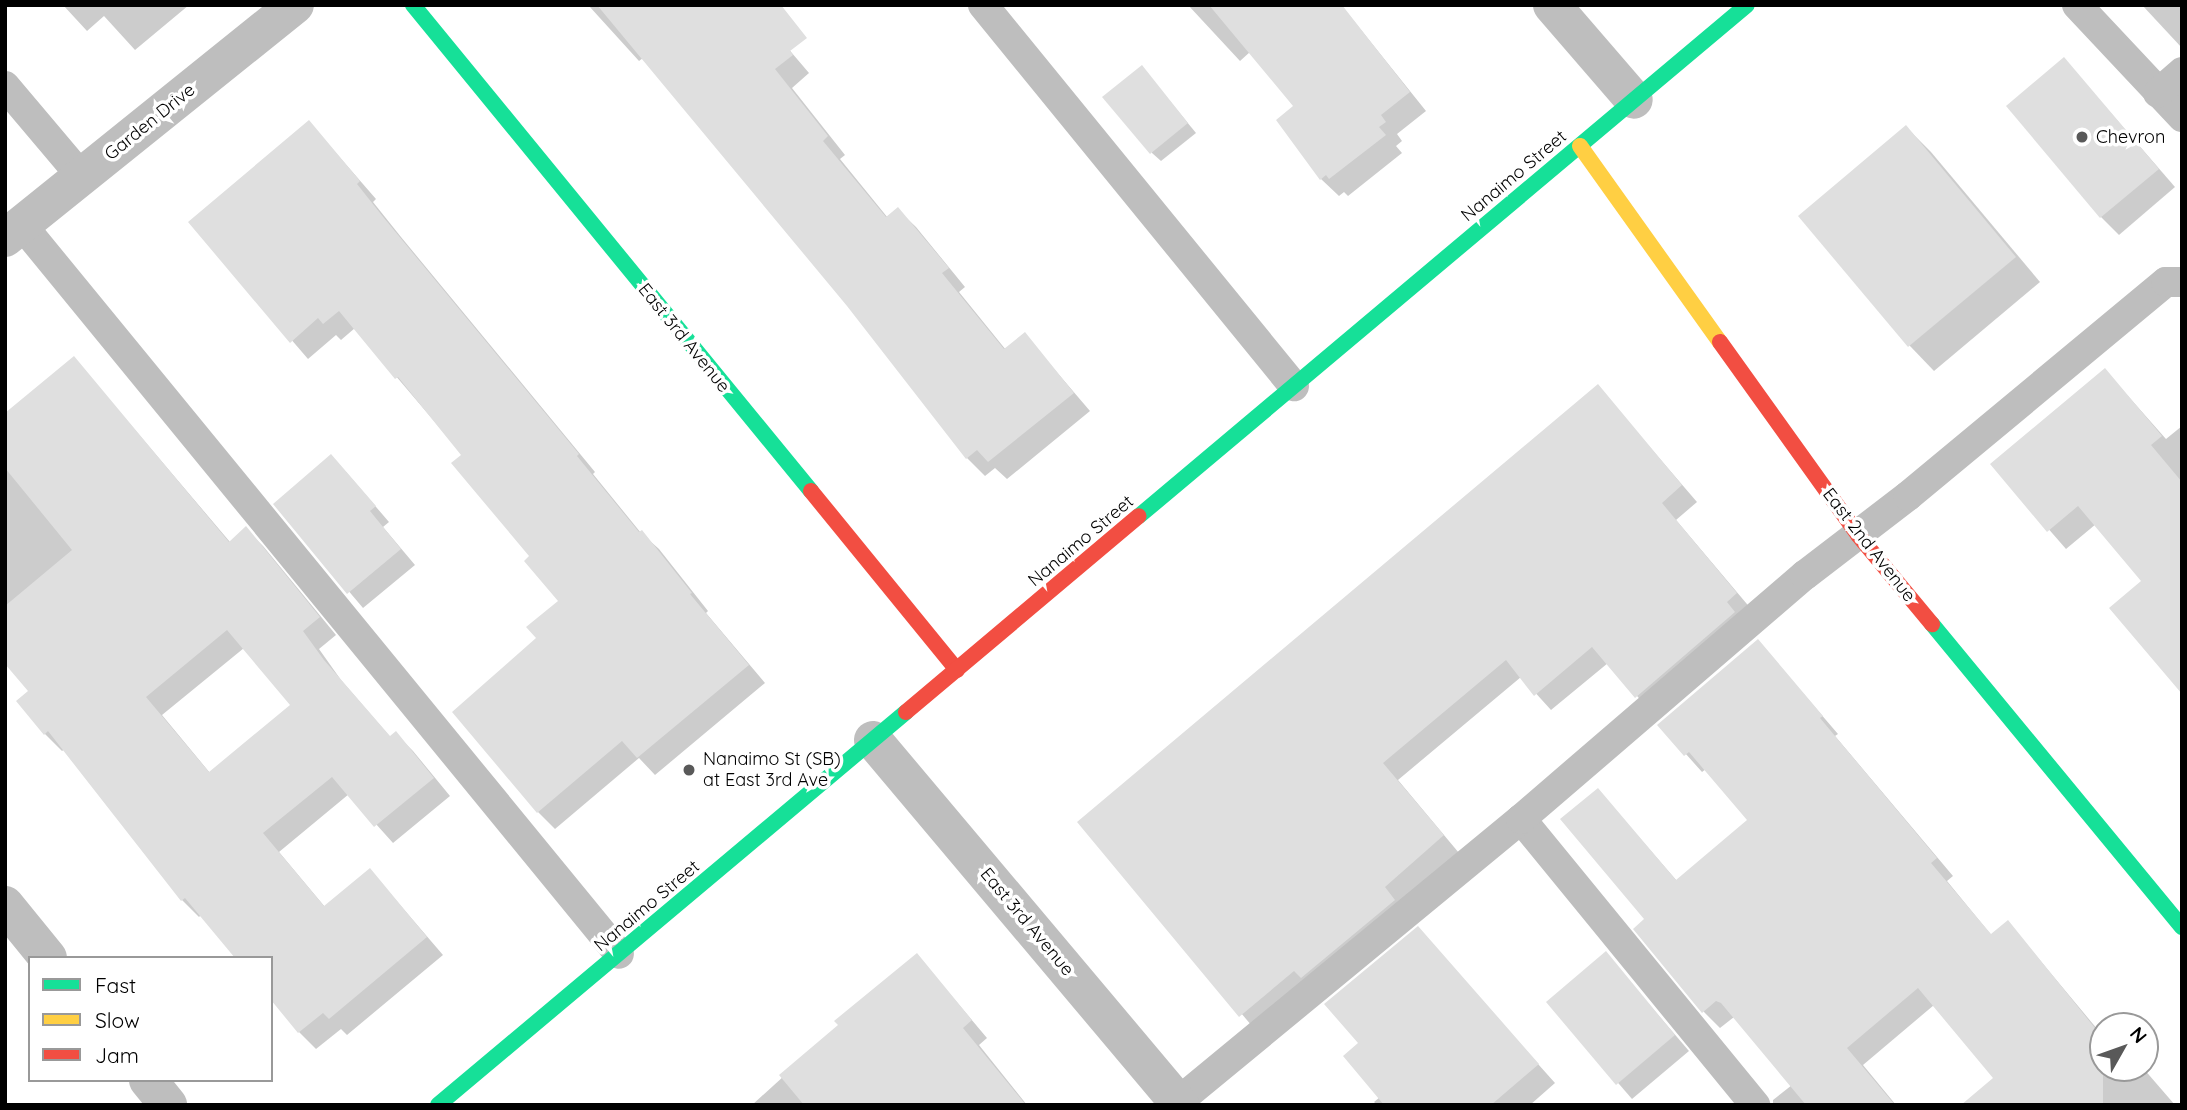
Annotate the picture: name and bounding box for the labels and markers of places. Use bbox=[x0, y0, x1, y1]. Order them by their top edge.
place label: Chevron bbox=[2096, 126, 2165, 148]
marker: Chevron bbox=[2074, 129, 2090, 145]
place label: Nanaimo St (SB) at East 3rd Ave bbox=[703, 749, 841, 792]
marker: Nanaimo St (SB) at East 3rd Ave bbox=[681, 762, 697, 778]

